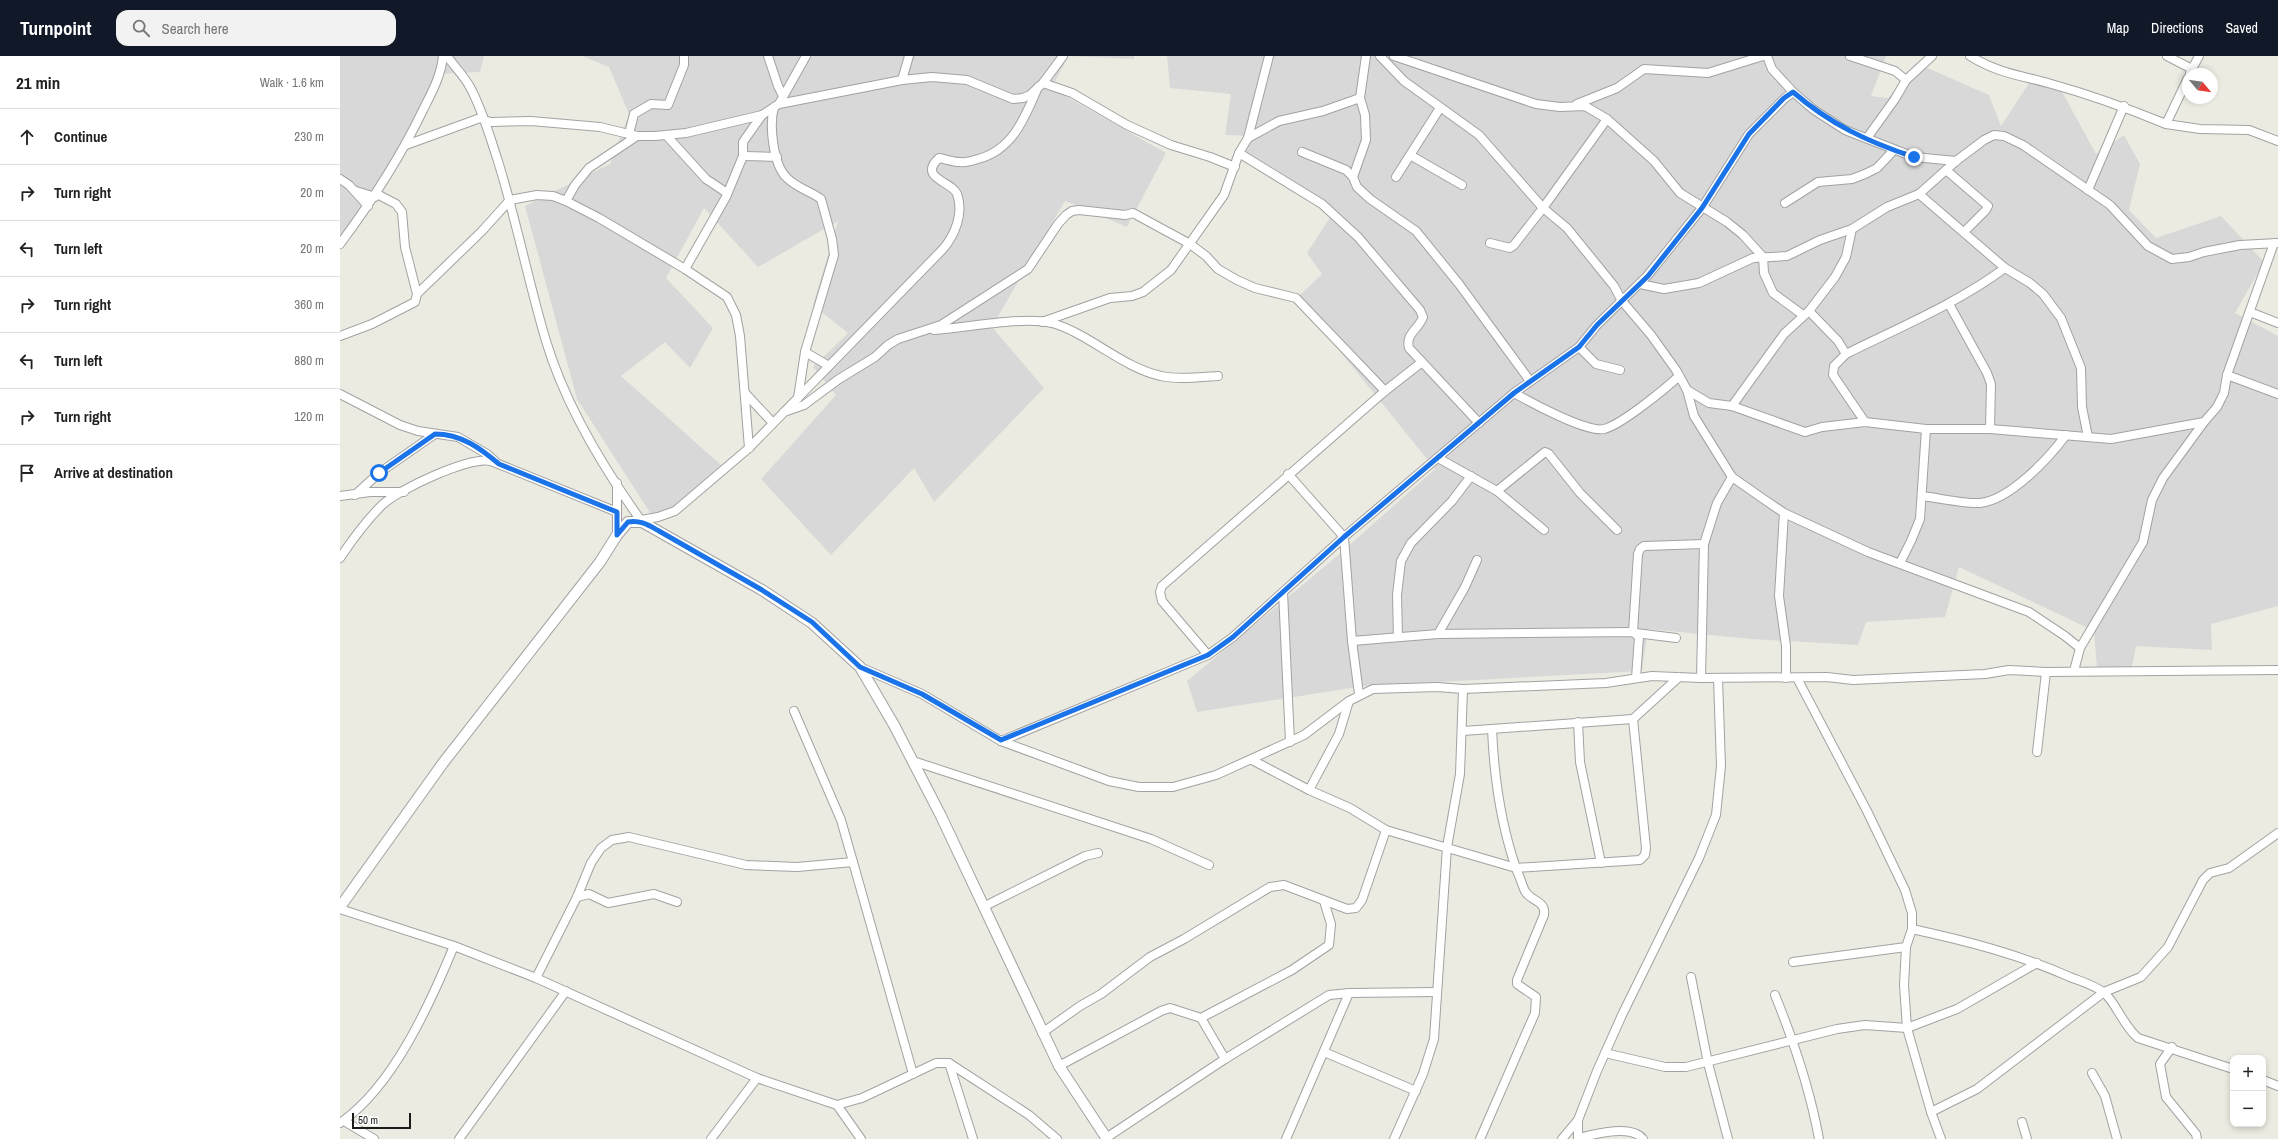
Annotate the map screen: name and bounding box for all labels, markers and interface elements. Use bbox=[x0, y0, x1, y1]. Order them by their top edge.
search box bbox=[116, 10, 396, 46]
text: Turnpoint bbox=[20, 15, 92, 41]
icon: search bbox=[130, 17, 152, 39]
text: Search here bbox=[162, 18, 229, 39]
text: Map bbox=[2107, 19, 2129, 37]
text: Directions bbox=[2151, 19, 2203, 37]
text: Saved bbox=[2225, 19, 2258, 37]
north arrow bbox=[2182, 68, 2218, 104]
text: 21 min bbox=[16, 71, 60, 94]
text: Walk · 1.6 km bbox=[260, 74, 324, 91]
icon: ahead bbox=[16, 126, 38, 148]
text: Continue bbox=[54, 126, 107, 147]
text: 230 m bbox=[294, 128, 324, 145]
route end bbox=[1905, 148, 1923, 166]
icon: right bbox=[16, 182, 38, 204]
text: Turn right bbox=[54, 182, 111, 203]
text: 20 m bbox=[300, 184, 324, 201]
icon: left bbox=[16, 238, 38, 260]
text: Turn left bbox=[54, 238, 102, 259]
text: 20 m bbox=[300, 240, 324, 257]
icon: right bbox=[16, 294, 38, 316]
text: Turn right bbox=[54, 294, 111, 315]
text: 360 m bbox=[294, 296, 324, 313]
icon: left bbox=[16, 350, 38, 372]
text: Turn left bbox=[54, 350, 102, 371]
text: 880 m bbox=[294, 352, 324, 369]
icon: right bbox=[16, 406, 38, 428]
text: Turn right bbox=[54, 406, 111, 427]
text: 120 m bbox=[294, 408, 324, 425]
icon: arrive bbox=[16, 462, 38, 484]
text: Arrive at destination bbox=[54, 462, 173, 483]
route start bbox=[370, 464, 388, 482]
map controls bbox=[2230, 1055, 2266, 1127]
button: + bbox=[2230, 1055, 2266, 1091]
button: − bbox=[2230, 1091, 2266, 1127]
scale bar bbox=[352, 1111, 411, 1130]
text: 50 m bbox=[358, 1113, 378, 1127]

